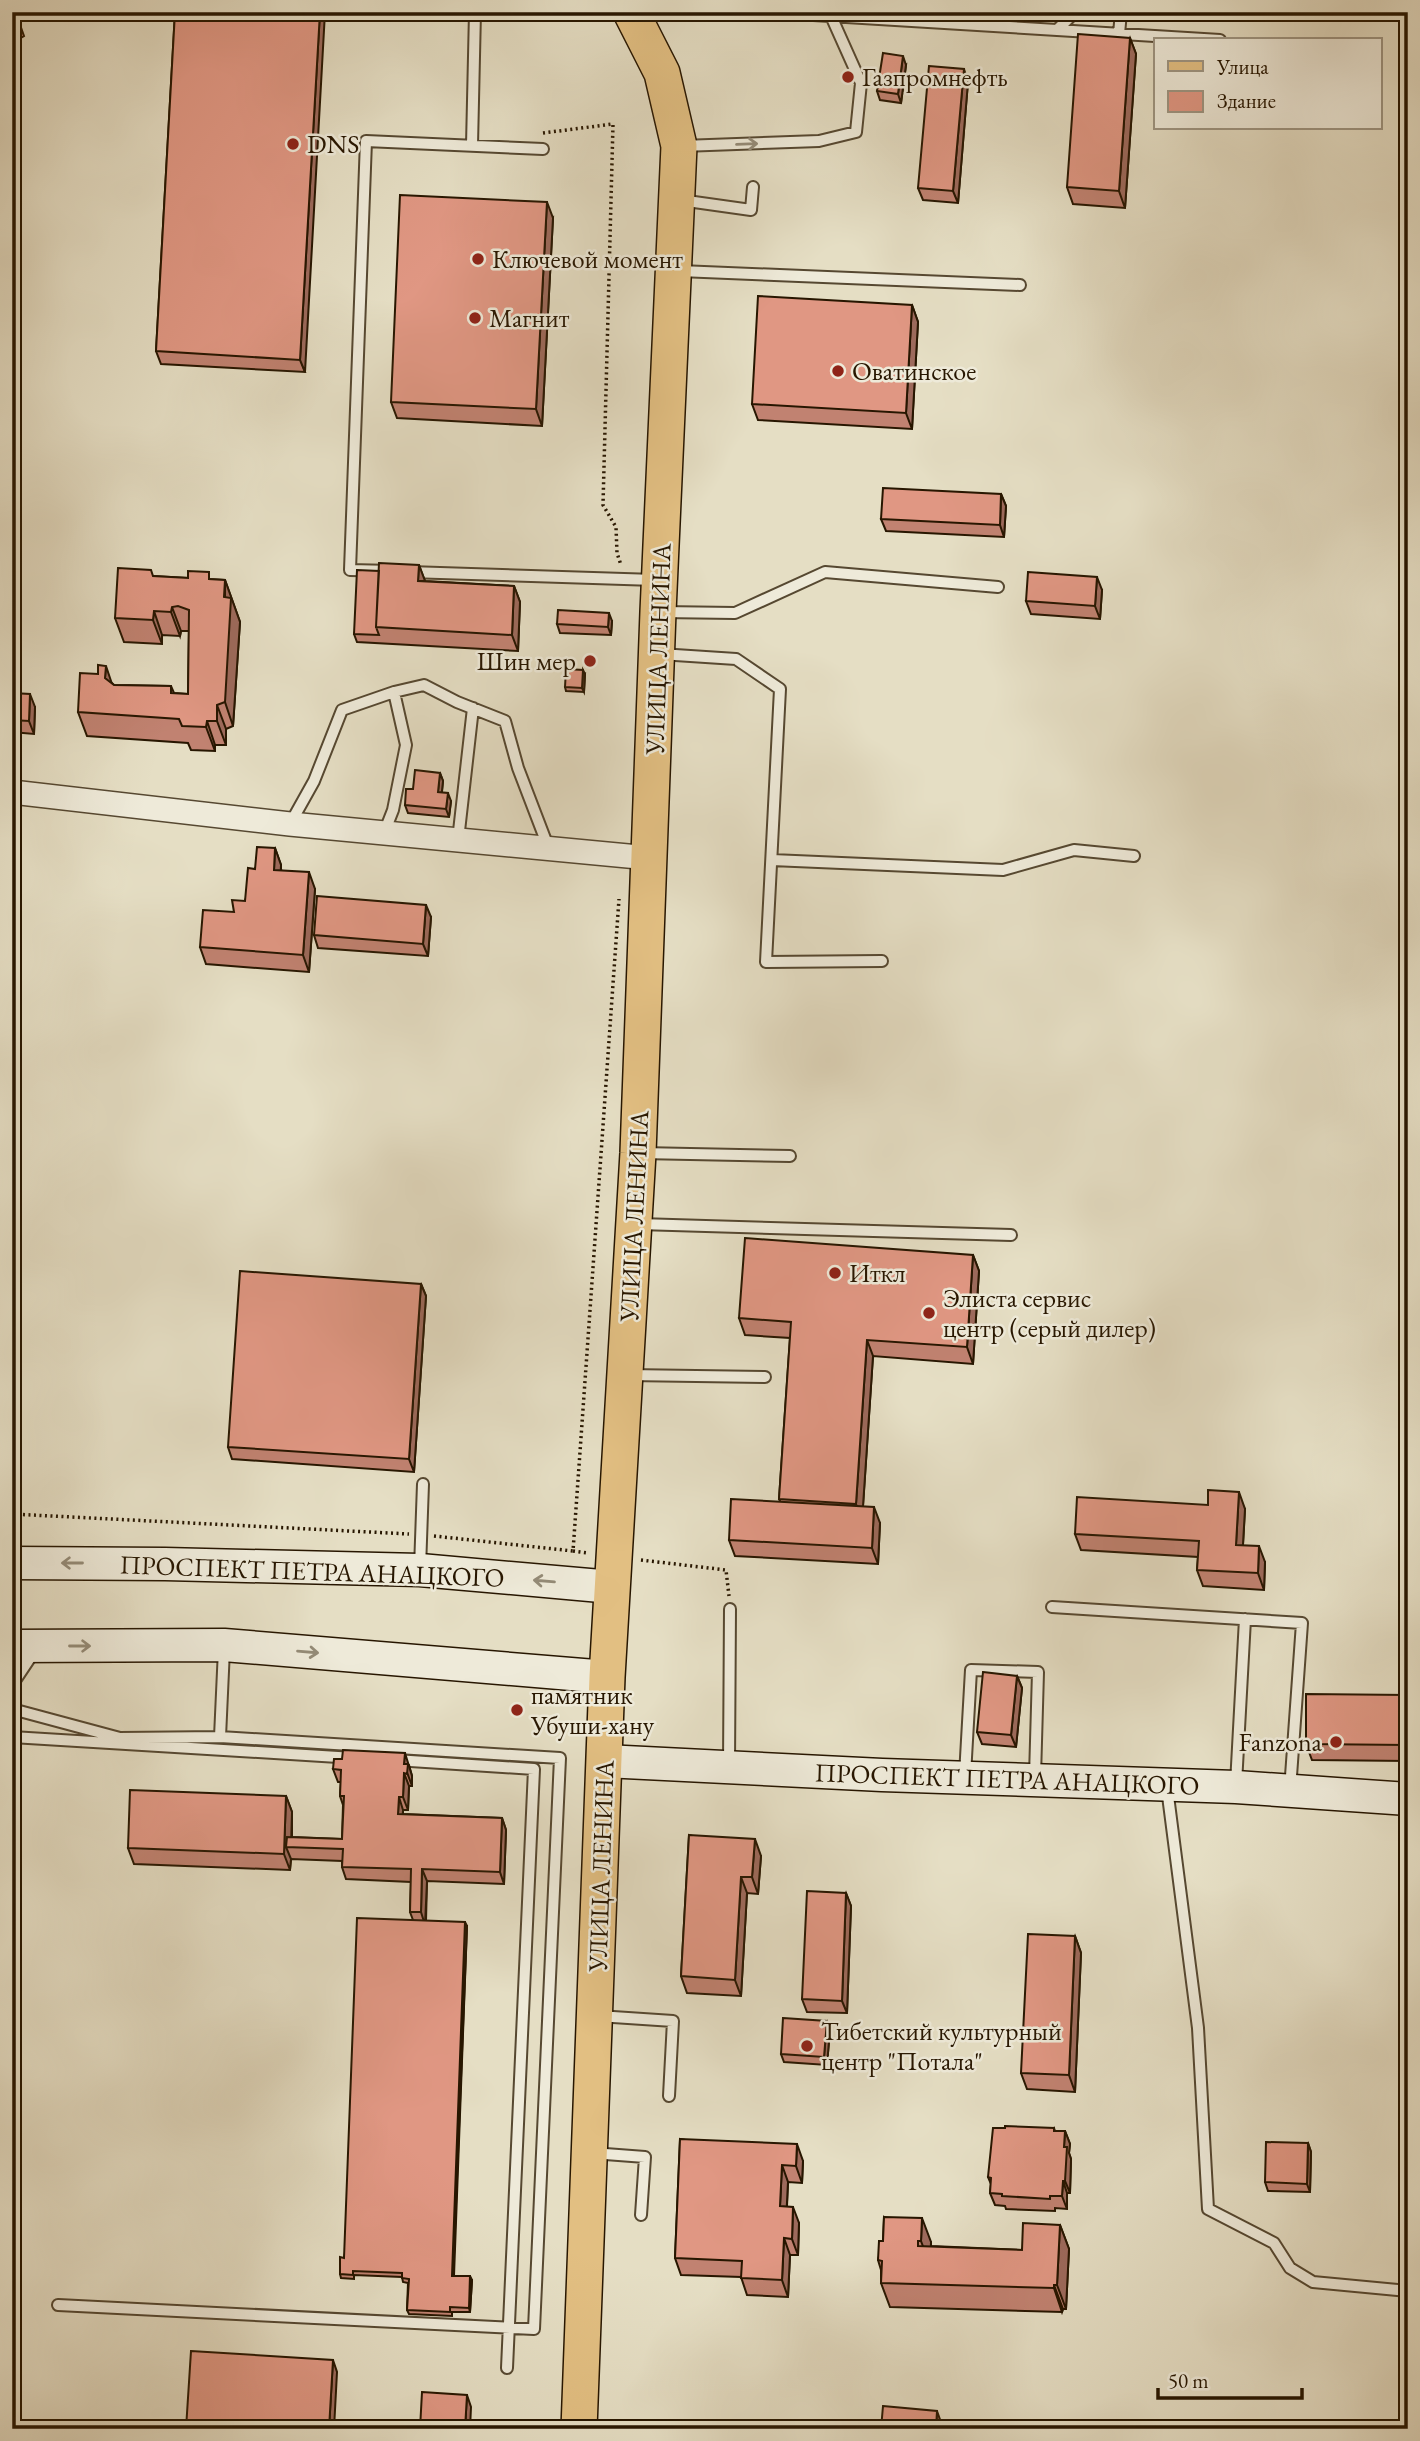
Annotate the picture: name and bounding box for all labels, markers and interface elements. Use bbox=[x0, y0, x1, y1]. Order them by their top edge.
legend bbox=[1154, 38, 1382, 130]
text: Улица bbox=[1216, 53, 1269, 80]
place label: Газпромнефть bbox=[862, 60, 1008, 94]
marker: Газпромнефть bbox=[840, 69, 856, 85]
text: Здание bbox=[1217, 87, 1276, 114]
place label: DNS bbox=[307, 127, 359, 161]
marker: DNS bbox=[285, 136, 301, 152]
one-way arrow bbox=[736, 137, 759, 150]
place label: Ключевой момент bbox=[492, 242, 683, 276]
marker: Ключевой момент bbox=[470, 251, 486, 267]
place label: Магнит bbox=[489, 301, 570, 335]
marker: Магнит bbox=[467, 310, 483, 326]
place label: Оватинское bbox=[852, 354, 976, 388]
marker: Оватинское bbox=[830, 363, 846, 379]
street label: УЛИЦА ЛЕНИНА bbox=[637, 542, 679, 756]
place label: Шин мер bbox=[477, 644, 576, 678]
marker: Шин мер bbox=[582, 653, 598, 669]
street label: УЛИЦА ЛЕНИНА bbox=[611, 1108, 657, 1324]
place label: Иткл bbox=[849, 1256, 905, 1290]
marker: Иткл bbox=[827, 1265, 843, 1281]
place label: Элиста сервис центр (серый дилер) bbox=[943, 1281, 1156, 1345]
marker: Элиста сервис центр (серый дилер) bbox=[921, 1305, 937, 1321]
street label: ПРОСПЕКТ ПЕТРА АНАЦКОГО bbox=[119, 1547, 505, 1595]
one-way arrow bbox=[60, 1556, 83, 1570]
one-way arrow bbox=[533, 1574, 555, 1587]
one-way arrow bbox=[69, 1639, 92, 1653]
one-way arrow bbox=[296, 1646, 318, 1659]
place label: памятник Убуши-хану bbox=[530, 1678, 655, 1742]
marker: памятник Убуши-хану bbox=[509, 1702, 525, 1718]
place label: Fanzona bbox=[1239, 1725, 1323, 1759]
marker: Fanzona bbox=[1328, 1734, 1344, 1750]
street label: ПРОСПЕКТ ПЕТРА АНАЦКОГО bbox=[814, 1755, 1200, 1803]
street label: УЛИЦА ЛЕНИНА bbox=[580, 1759, 622, 1973]
place label: Тибетский культурный центр "Потала" bbox=[821, 2014, 1062, 2078]
marker: Тибетский культурный центр "Потала" bbox=[799, 2038, 815, 2054]
scale bar bbox=[1158, 2357, 1301, 2401]
text: 50 m bbox=[1168, 2367, 1209, 2394]

